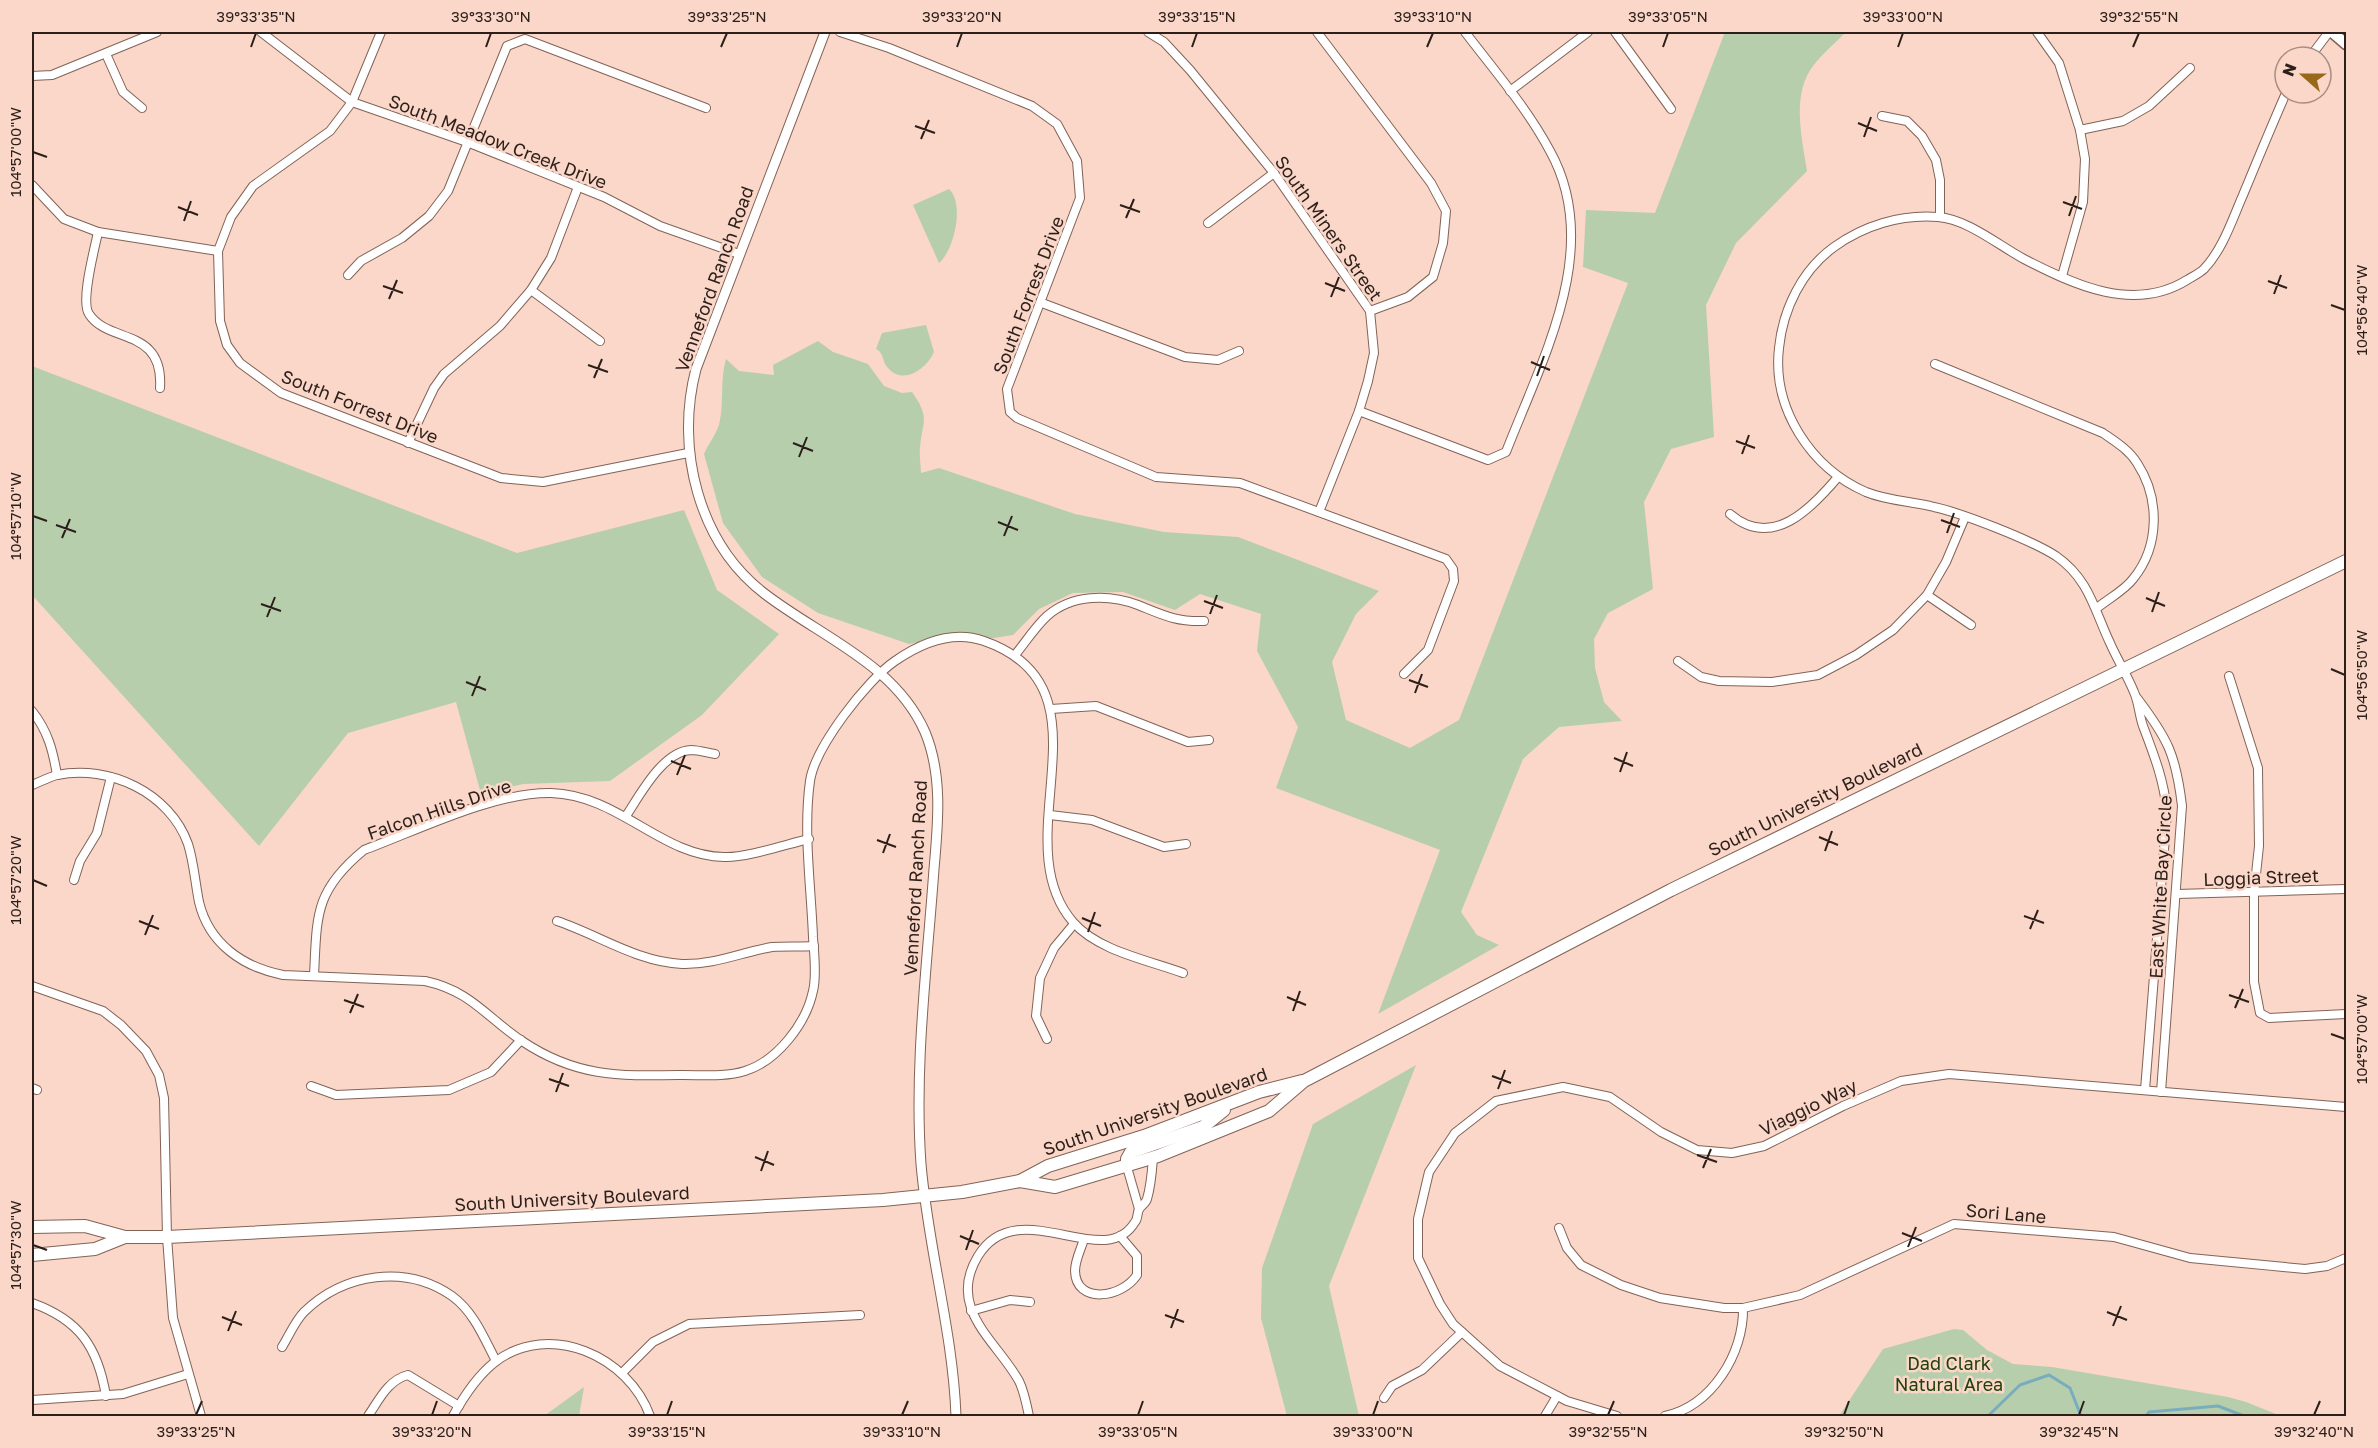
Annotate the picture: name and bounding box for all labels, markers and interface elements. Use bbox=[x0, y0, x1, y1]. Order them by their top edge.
text: 39°33'35"N bbox=[216, 7, 296, 25]
text: 39°33'30"N bbox=[451, 7, 531, 25]
text: 39°33'25"N bbox=[687, 7, 767, 25]
text: 39°33'20"N bbox=[922, 7, 1002, 25]
text: 39°33'15"N bbox=[1158, 7, 1236, 25]
text: 39°33'10"N bbox=[1394, 7, 1472, 25]
text: 39°33'05"N bbox=[1628, 7, 1708, 25]
text: 39°33'00"N bbox=[1863, 7, 1943, 25]
text: 39°32'55"N bbox=[2099, 7, 2179, 25]
north arrow bbox=[2273, 45, 2333, 105]
text: N bbox=[2277, 60, 2301, 79]
street label: South Meadow Creek Drive bbox=[386, 89, 610, 193]
text: 104°57'00"W bbox=[6, 107, 24, 197]
street label: South Miners Street bbox=[1271, 151, 1387, 305]
street label: Venneford Ranch Road bbox=[670, 183, 758, 375]
street label: South Forrest Drive bbox=[988, 213, 1068, 377]
text: 104°56'40"W bbox=[2352, 265, 2370, 355]
street label: South Forrest Drive bbox=[278, 364, 442, 448]
text: 104°57'10"W bbox=[6, 472, 24, 560]
text: 104°56'50"W bbox=[2352, 630, 2370, 720]
street label: South University Boulevard bbox=[1704, 737, 1926, 861]
street label: Falcon Hills Drive bbox=[364, 774, 514, 844]
street label: Venneford Ranch Road bbox=[899, 779, 931, 977]
street label: East White Bay Circle bbox=[2144, 795, 2176, 979]
text: 104°57'20"W bbox=[6, 835, 24, 925]
street label: Loggia Street bbox=[2203, 864, 2319, 890]
text: 104°57'00"W bbox=[2352, 994, 2370, 1084]
street label: South University Boulevard bbox=[1040, 1062, 1270, 1160]
street label: Viaggio Way bbox=[1756, 1074, 1860, 1140]
street label: South University Boulevard bbox=[454, 1181, 690, 1215]
street label: Sori Lane bbox=[1965, 1199, 2047, 1227]
text: 104°57'30"W bbox=[6, 1200, 24, 1290]
park label: Dad Clark Natural Area bbox=[1895, 1352, 2003, 1395]
text: 39°33'25"N bbox=[156, 1422, 236, 1440]
text: 39°33'20"N bbox=[392, 1422, 472, 1440]
text: 39°33'15"N bbox=[628, 1422, 706, 1440]
text: 39°33'10"N bbox=[863, 1422, 941, 1440]
text: 39°33'05"N bbox=[1098, 1422, 1178, 1440]
text: 39°33'00"N bbox=[1333, 1422, 1413, 1440]
text: 39°32'55"N bbox=[1568, 1422, 1648, 1440]
text: 39°32'50"N bbox=[1804, 1422, 1884, 1440]
text: 39°32'45"N bbox=[2039, 1422, 2119, 1440]
text: 39°32'40"N bbox=[2274, 1422, 2354, 1440]

